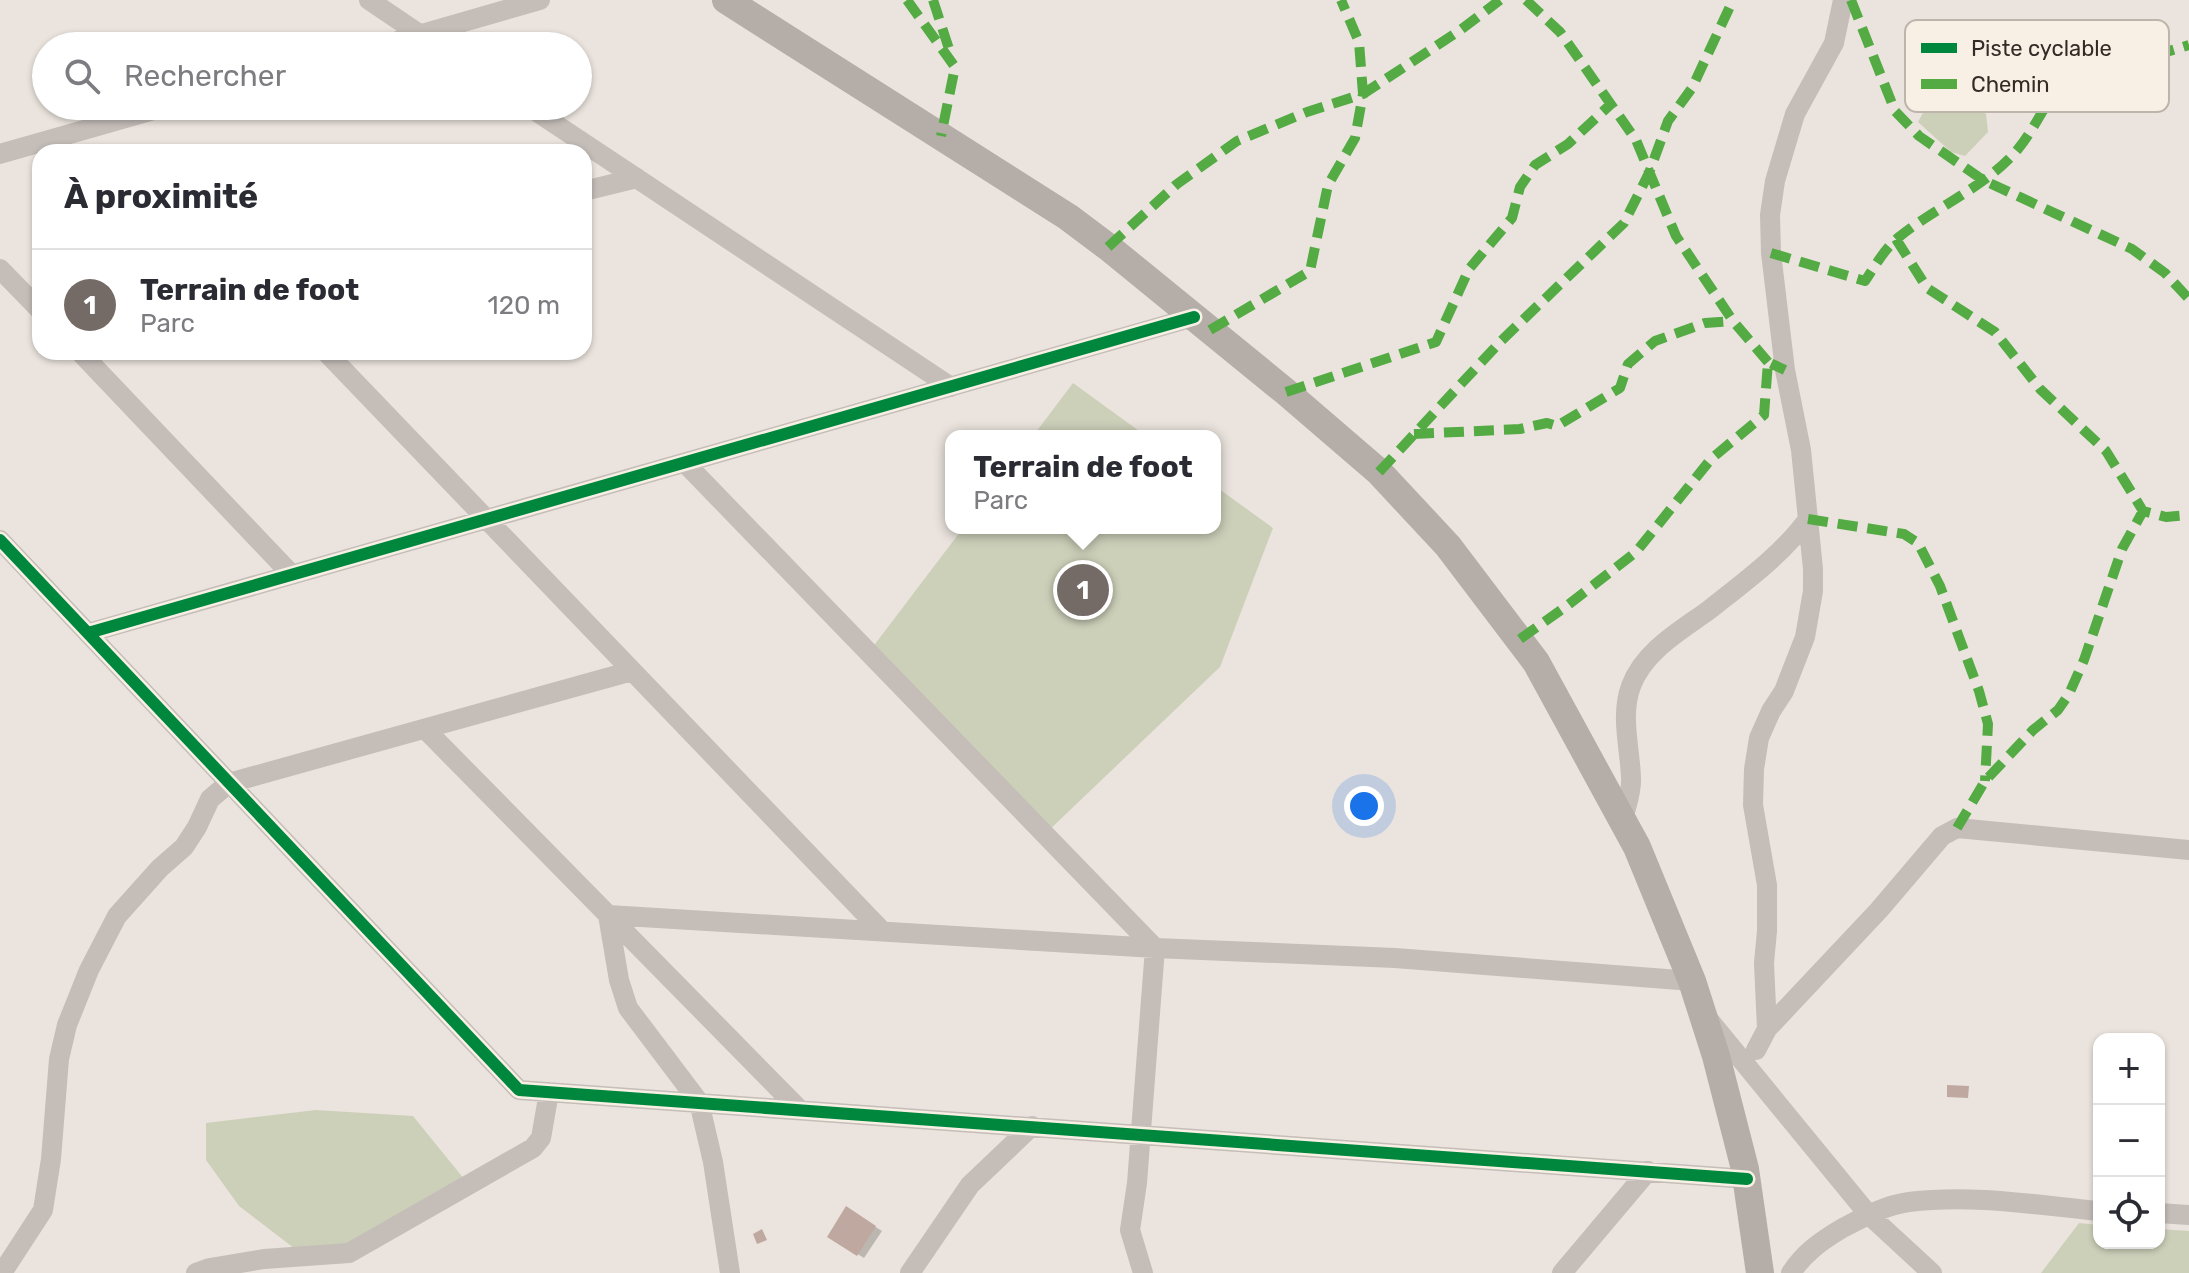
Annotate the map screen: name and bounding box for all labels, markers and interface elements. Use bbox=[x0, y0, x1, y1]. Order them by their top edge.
legend bbox=[1905, 20, 2169, 112]
search box bbox=[32, 32, 592, 120]
text: Piste cyclable bbox=[1971, 35, 2112, 62]
icon: search bbox=[60, 54, 104, 98]
text: Rechercher bbox=[124, 58, 286, 94]
text: Chemin bbox=[1971, 71, 2050, 98]
text: À proximité bbox=[64, 176, 258, 217]
text: Terrain de foot bbox=[140, 272, 359, 308]
text: 1 bbox=[84, 290, 96, 321]
text: 120 m bbox=[488, 290, 560, 321]
text: Parc bbox=[140, 308, 195, 339]
popup bbox=[945, 430, 1221, 534]
text: Terrain de foot bbox=[973, 449, 1193, 485]
text: Parc bbox=[973, 485, 1028, 516]
pin: 1 bbox=[1057, 560, 1109, 620]
your location bbox=[1344, 786, 1384, 826]
map controls bbox=[2093, 1033, 2165, 1249]
button: + bbox=[2093, 1033, 2165, 1105]
button: − bbox=[2093, 1105, 2165, 1177]
button: locate bbox=[2093, 1177, 2165, 1249]

